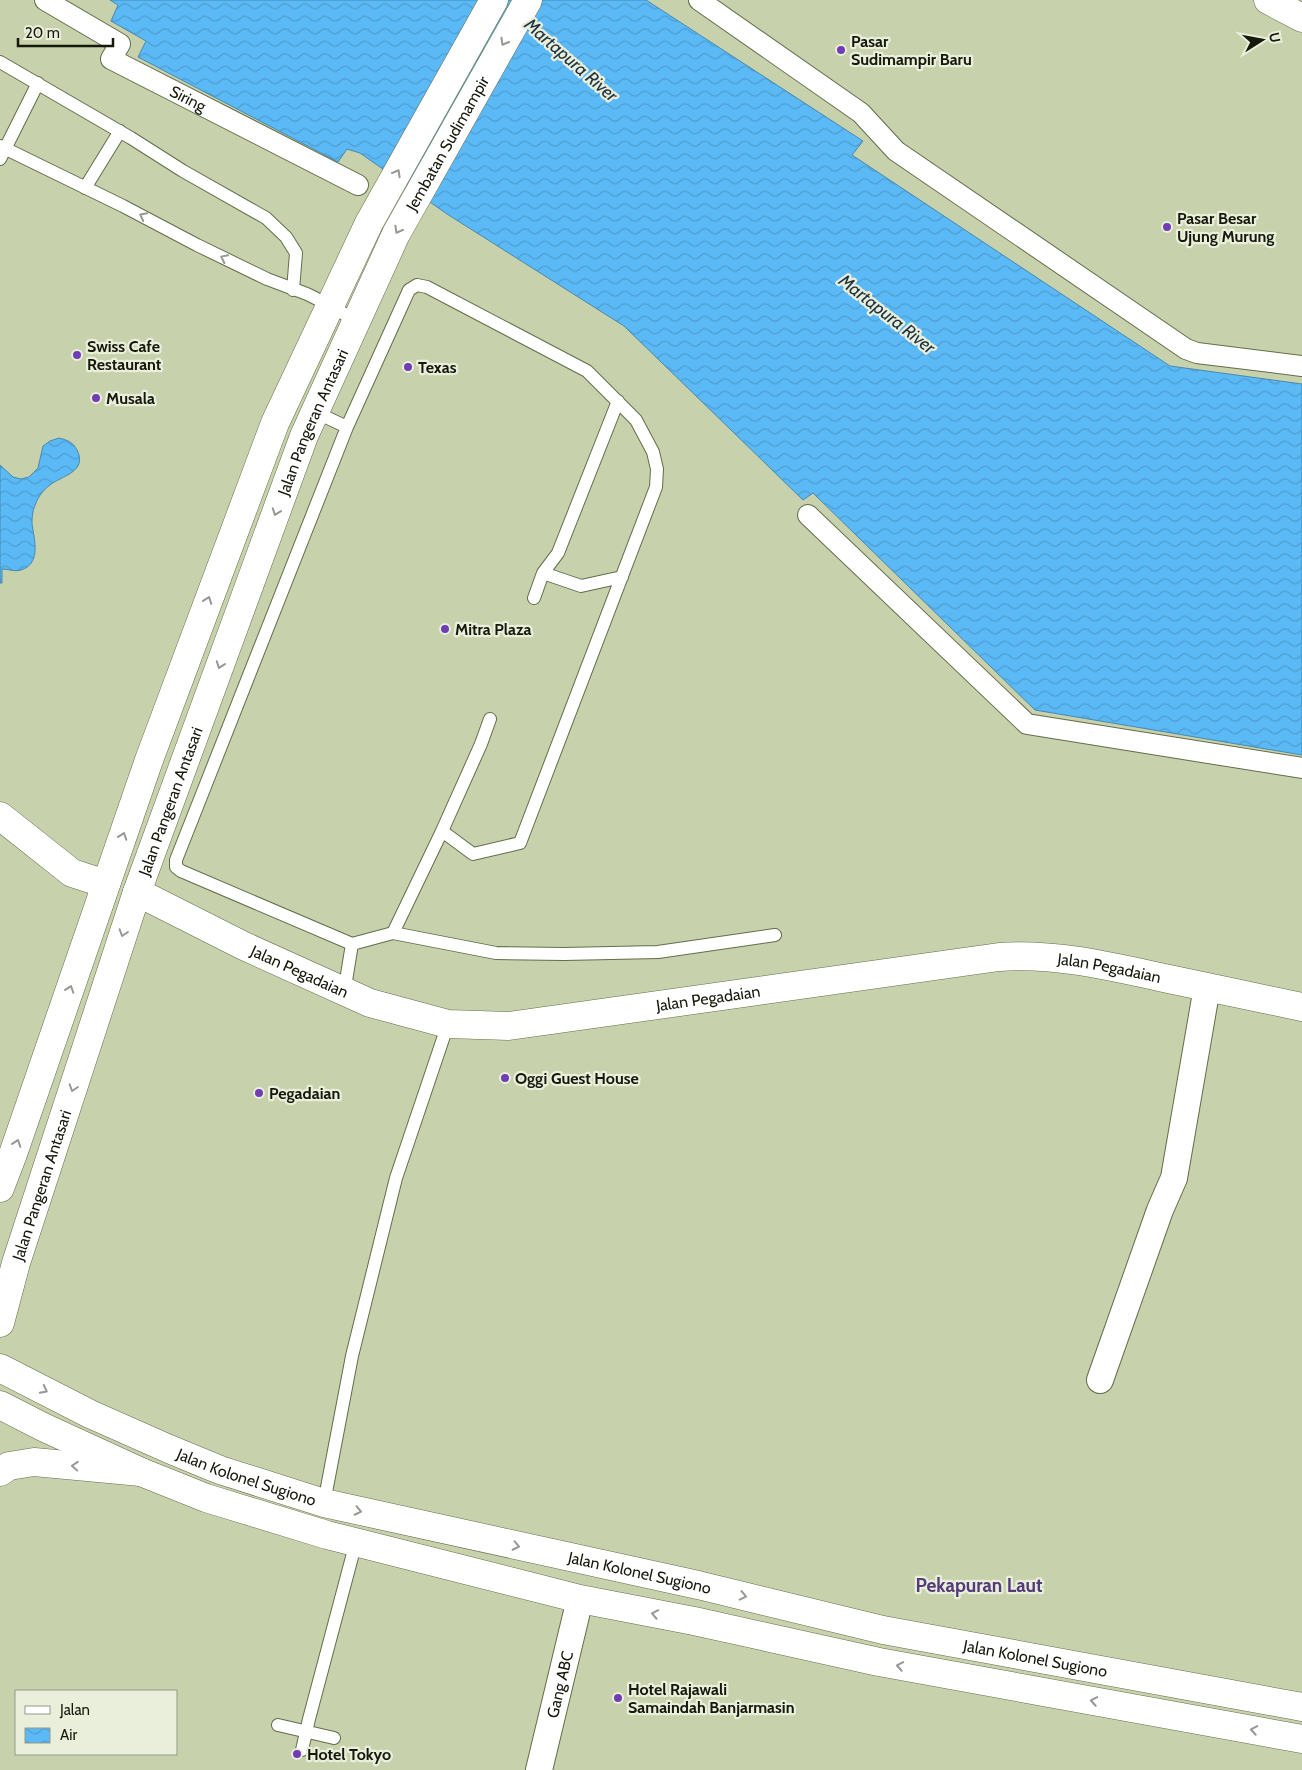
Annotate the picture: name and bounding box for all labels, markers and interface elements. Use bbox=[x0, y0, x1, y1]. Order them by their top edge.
water label: Martapura River bbox=[519, 13, 623, 107]
scale bar bbox=[18, 15, 112, 47]
north arrow bbox=[1237, 15, 1287, 65]
text: 20 m bbox=[25, 24, 60, 42]
text: U bbox=[1265, 31, 1285, 44]
place label: Pasar Sudimampir Baru bbox=[851, 32, 972, 69]
one-way arrow bbox=[501, 37, 511, 46]
marker: Pasar Sudimampir Baru bbox=[835, 44, 847, 56]
street label: Jembatan Sudimampir bbox=[402, 72, 493, 215]
street label: Siring bbox=[167, 82, 210, 116]
one-way arrow bbox=[391, 169, 401, 178]
place label: Pasar Besar Ujung Murung bbox=[1177, 209, 1274, 246]
one-way arrow bbox=[139, 212, 148, 222]
marker: Pasar Besar Ujung Murung bbox=[1161, 221, 1173, 233]
one-way arrow bbox=[395, 224, 405, 233]
one-way arrow bbox=[220, 254, 229, 264]
water label: Martapura River bbox=[834, 269, 941, 359]
place label: Swiss Cafe Restaurant bbox=[87, 337, 162, 374]
street label: Jalan Pangeran Antasari bbox=[274, 346, 352, 499]
marker: Swiss Cafe Restaurant bbox=[71, 349, 83, 361]
place label: Texas bbox=[418, 358, 457, 377]
marker: Texas bbox=[402, 361, 414, 373]
place label: Musala bbox=[106, 389, 155, 408]
marker: Musala bbox=[90, 392, 102, 404]
one-way arrow bbox=[272, 508, 282, 516]
one-way arrow bbox=[202, 597, 212, 605]
place label: Mitra Plaza bbox=[455, 620, 531, 639]
marker: Mitra Plaza bbox=[439, 623, 451, 635]
one-way arrow bbox=[216, 660, 226, 669]
street label: Jalan Pangeran Antasari bbox=[134, 724, 207, 879]
one-way arrow bbox=[117, 832, 127, 840]
one-way arrow bbox=[119, 928, 129, 937]
street label: Jalan Pegadaian bbox=[247, 941, 351, 1002]
street label: Jalan Pegadaian bbox=[1056, 949, 1163, 987]
street label: Jalan Pegadaian bbox=[654, 982, 762, 1015]
one-way arrow bbox=[64, 985, 74, 994]
place label: Oggi Guest House bbox=[515, 1069, 639, 1088]
marker: Oggi Guest House bbox=[499, 1072, 511, 1084]
one-way arrow bbox=[69, 1083, 79, 1091]
place label: Pegadaian bbox=[269, 1084, 340, 1103]
marker: Pegadaian bbox=[253, 1087, 265, 1099]
street label: Jalan Pangeran Antasari bbox=[8, 1108, 75, 1264]
one-way arrow bbox=[11, 1139, 21, 1148]
one-way arrow bbox=[38, 1384, 47, 1394]
street label: Jalan Kolonel Sugiono bbox=[173, 1444, 319, 1510]
one-way arrow bbox=[70, 1460, 78, 1471]
one-way arrow bbox=[353, 1505, 362, 1516]
one-way arrow bbox=[512, 1540, 521, 1551]
street label: Jalan Kolonel Sugiono bbox=[565, 1548, 713, 1598]
district label: Pekapuran Laut bbox=[915, 1574, 1043, 1597]
one-way arrow bbox=[739, 1590, 748, 1601]
one-way arrow bbox=[651, 1609, 660, 1619]
street label: Jalan Kolonel Sugiono bbox=[961, 1636, 1109, 1681]
street label: Gang ABC bbox=[543, 1649, 577, 1720]
one-way arrow bbox=[895, 1661, 904, 1671]
place label: Hotel Rajawali Samaindah Banjarmasin bbox=[628, 1680, 795, 1717]
legend bbox=[15, 1690, 178, 1755]
marker: Hotel Rajawali Samaindah Banjarmasin bbox=[612, 1692, 624, 1704]
one-way arrow bbox=[1090, 1697, 1099, 1707]
text: Jalan bbox=[59, 1701, 90, 1719]
text: Air bbox=[60, 1726, 77, 1744]
one-way arrow bbox=[1250, 1726, 1258, 1736]
place label: Hotel Tokyo bbox=[307, 1745, 391, 1764]
marker: Hotel Tokyo bbox=[291, 1748, 303, 1760]

